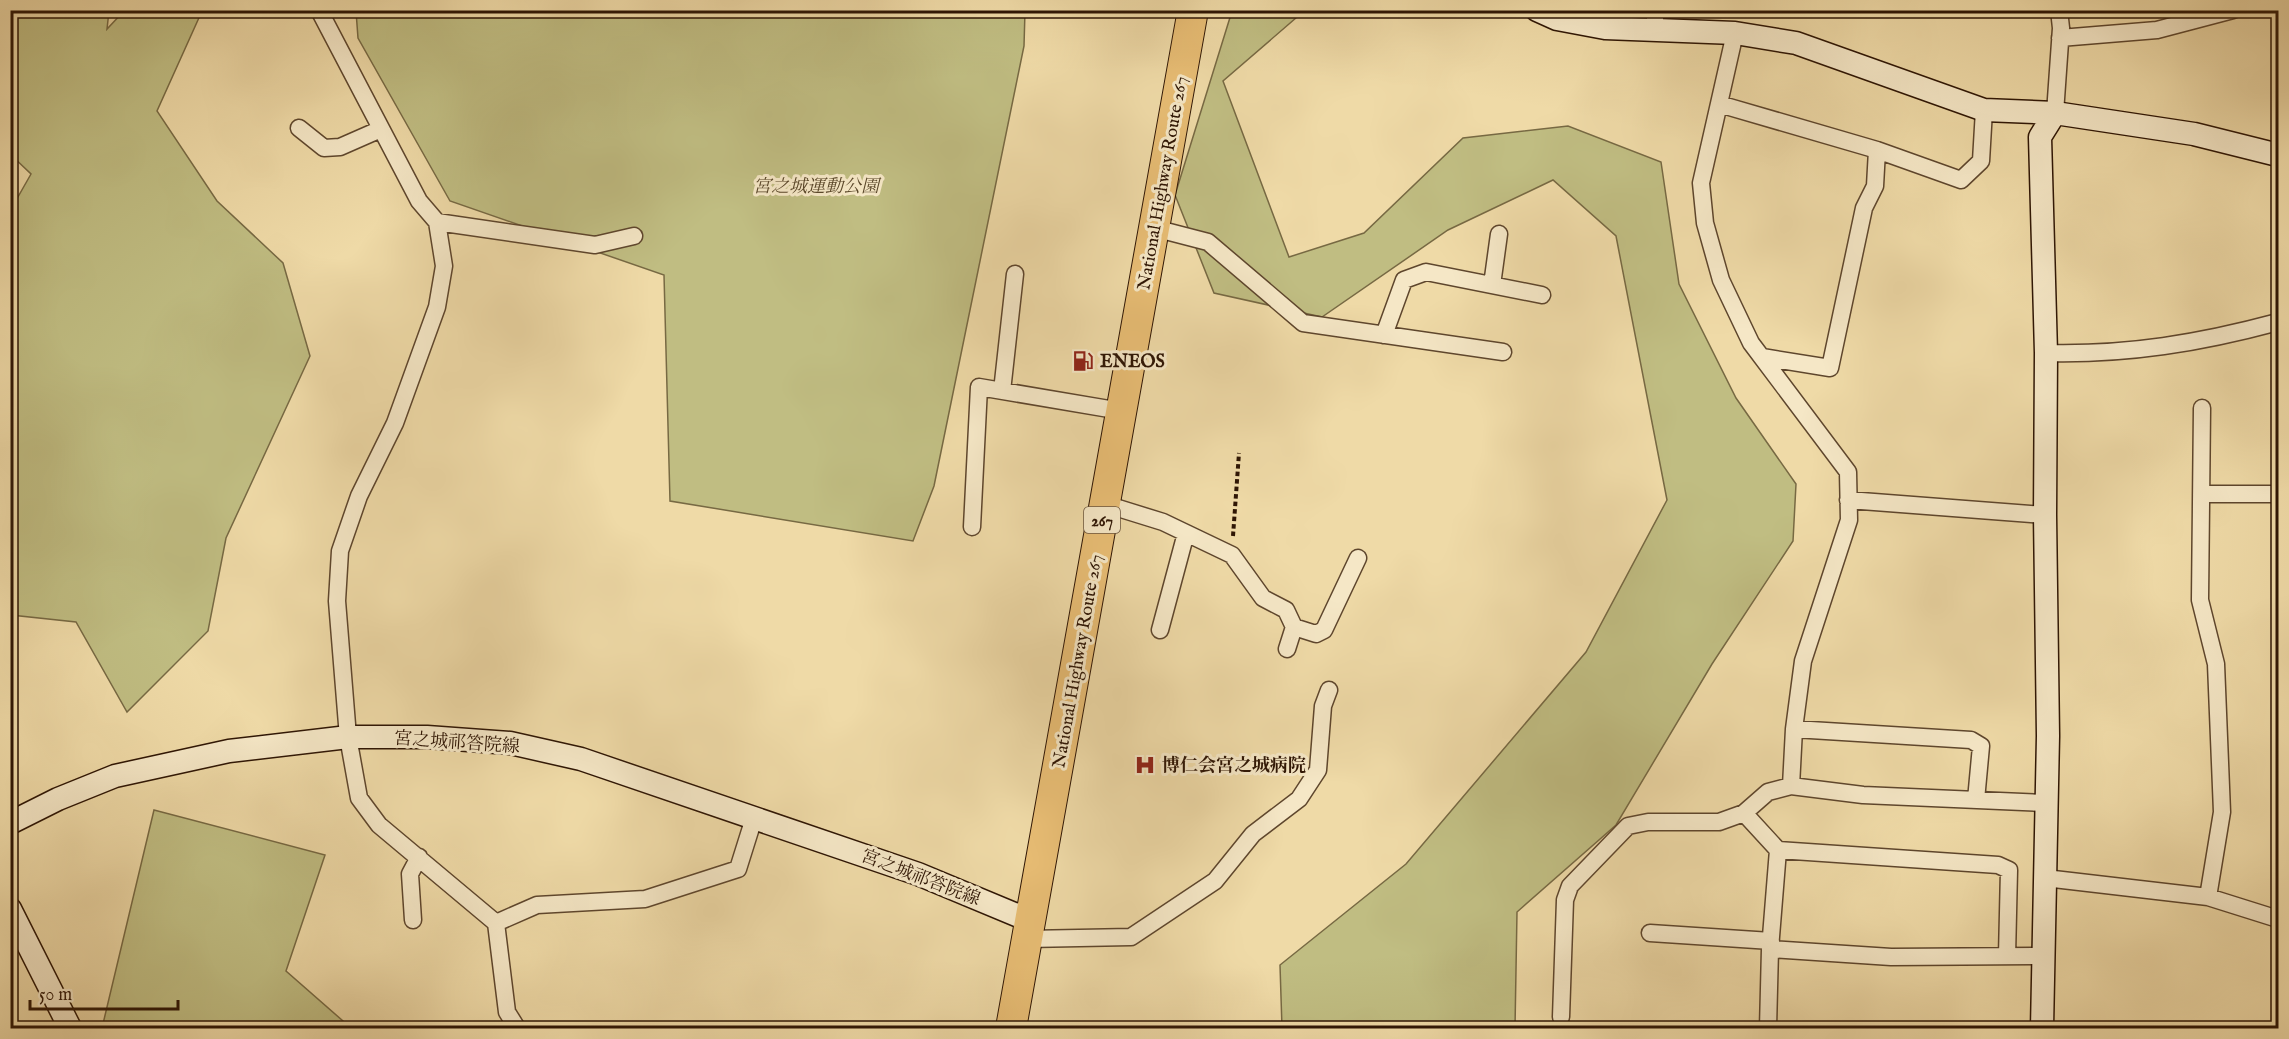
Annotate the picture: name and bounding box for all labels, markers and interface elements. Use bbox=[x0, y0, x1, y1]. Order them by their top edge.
street label: National Highway Route 267 bbox=[1133, 75, 1194, 292]
park label: 宮之城運動公園 bbox=[753, 176, 882, 199]
fuel station icon: ENEOS bbox=[1071, 349, 1095, 373]
place label: ENEOS bbox=[1100, 351, 1165, 374]
road number: 267 bbox=[1084, 507, 1120, 533]
street label: National Highway Route 267 bbox=[1048, 553, 1109, 770]
street label: 宮之城祁答院線 bbox=[393, 728, 521, 759]
hospital icon: 博仁会宮之城病院 bbox=[1133, 753, 1157, 777]
place label: 博仁会宮之城病院 bbox=[1162, 755, 1306, 778]
street label: 宮之城祁答院線 bbox=[858, 845, 983, 912]
scale bar bbox=[30, 973, 178, 1011]
text: 50 m bbox=[39, 984, 72, 1007]

